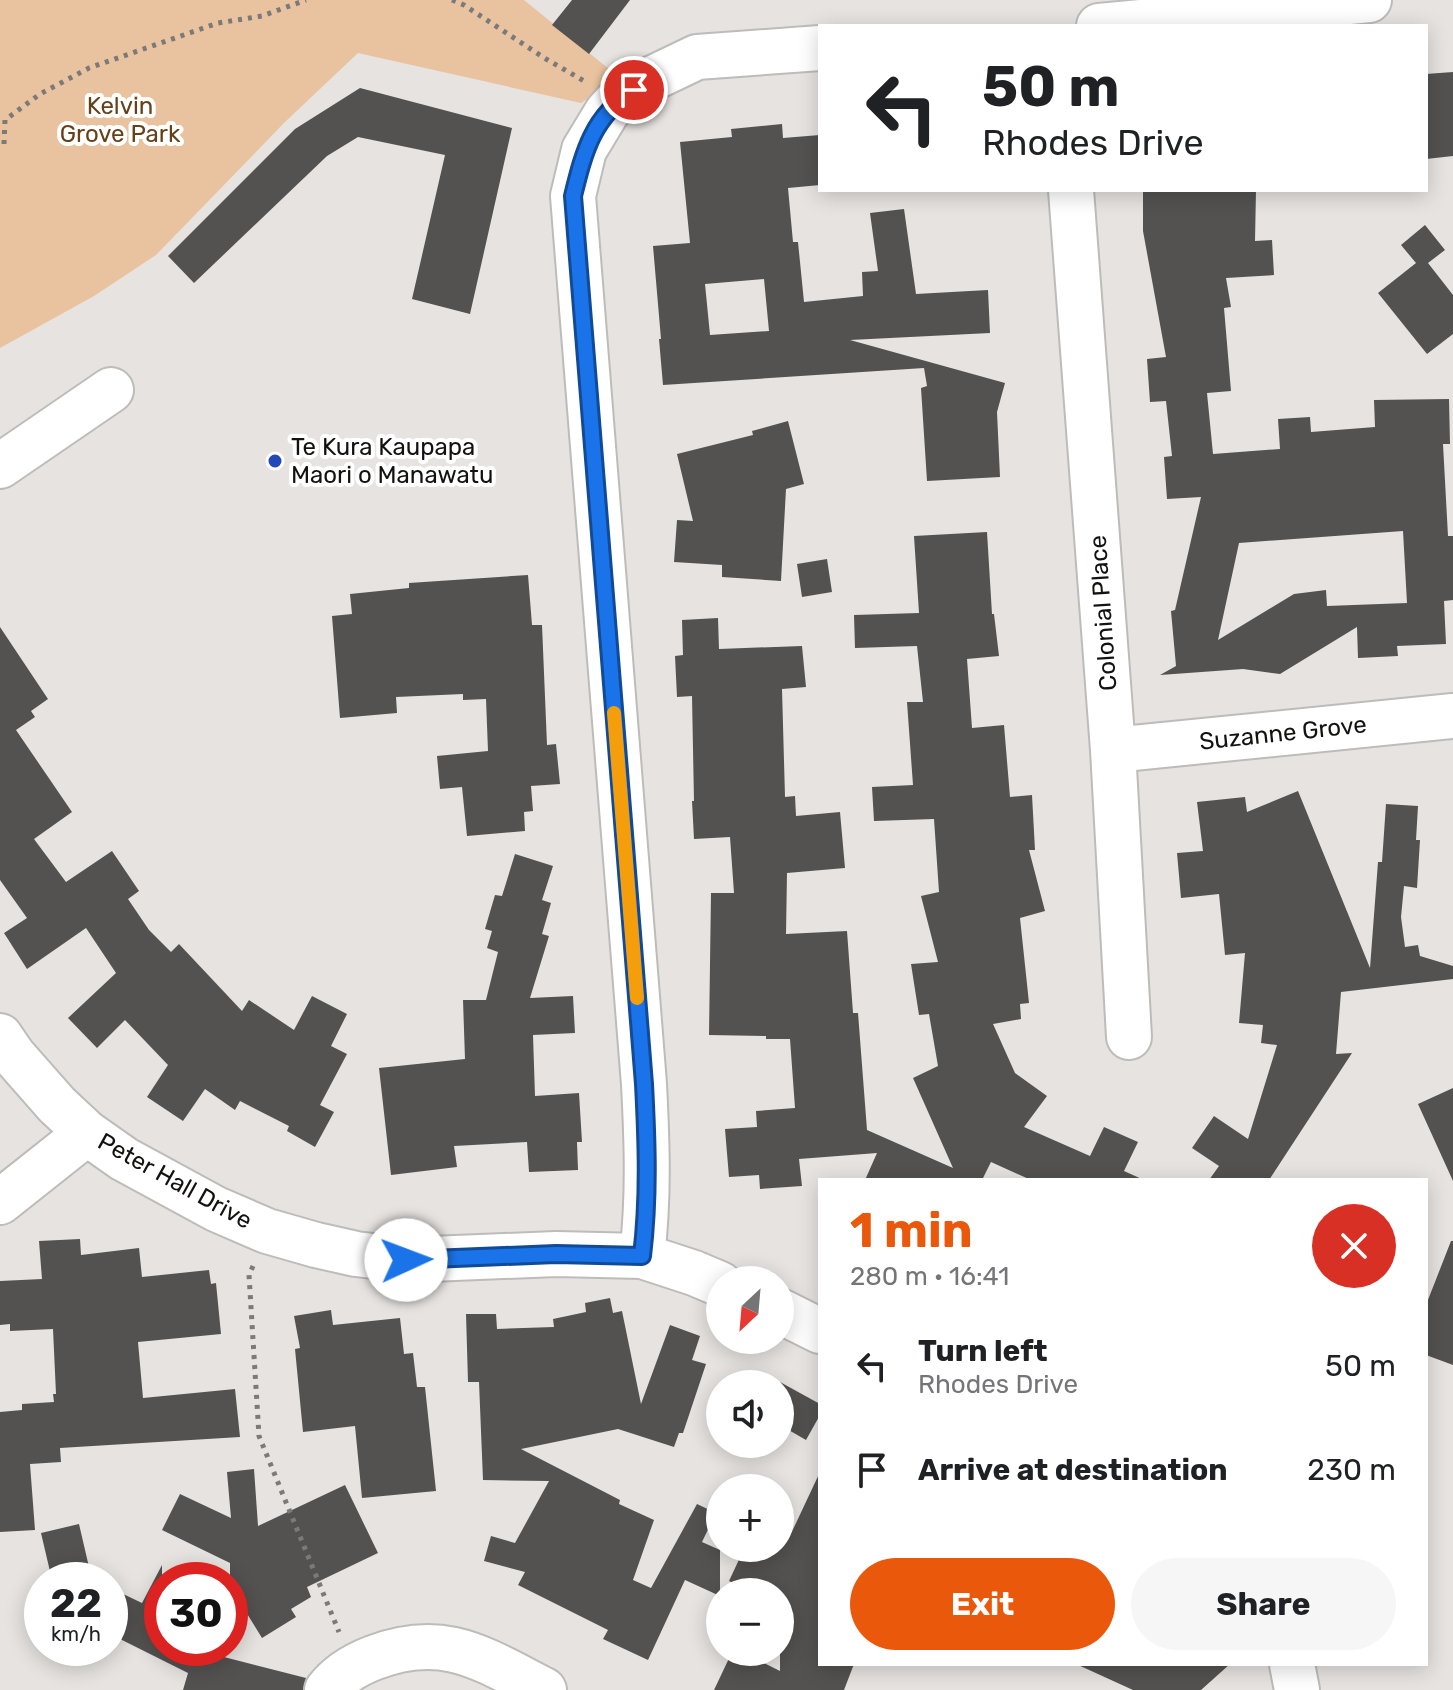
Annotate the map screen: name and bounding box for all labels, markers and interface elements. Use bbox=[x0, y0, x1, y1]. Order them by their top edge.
text: 50 m bbox=[982, 54, 1119, 120]
pin bbox=[600, 56, 668, 124]
icon: left bbox=[850, 56, 954, 160]
icon: arrive bbox=[612, 68, 656, 112]
park label: Kelvin Grove Park bbox=[60, 92, 181, 148]
text: Rhodes Drive bbox=[982, 121, 1204, 164]
place label: Te Kura Kaupapa Maori o Manawatu bbox=[291, 433, 493, 489]
marker: Te Kura Kaupapa Maori o Manawatu bbox=[266, 452, 284, 470]
street label: Colonial Place bbox=[1084, 534, 1122, 692]
street label: Suzanne Grove bbox=[1198, 710, 1368, 756]
street label: Peter Hall Drive bbox=[93, 1127, 257, 1235]
text: 1 min bbox=[850, 1202, 973, 1259]
button: close bbox=[1312, 1204, 1396, 1288]
position arrow bbox=[364, 1218, 448, 1302]
text: 280 m · 16:41 bbox=[850, 1261, 1009, 1292]
north arrow bbox=[706, 1266, 794, 1354]
map controls bbox=[706, 1266, 794, 1666]
text: Turn left bbox=[918, 1333, 1048, 1369]
icon: left bbox=[850, 1344, 894, 1388]
text: 50 m bbox=[1325, 1348, 1396, 1384]
text: Rhodes Drive bbox=[918, 1369, 1078, 1400]
button: sound bbox=[706, 1370, 794, 1458]
icon: arrive bbox=[850, 1448, 894, 1492]
text: Arrive at destination bbox=[918, 1452, 1228, 1488]
text: 230 m bbox=[1307, 1452, 1396, 1488]
button: + bbox=[706, 1474, 794, 1562]
button: Exit bbox=[850, 1558, 1115, 1650]
button: Share bbox=[1131, 1558, 1396, 1650]
speed limit sign: 30 bbox=[144, 1562, 248, 1666]
button: − bbox=[706, 1578, 794, 1666]
text: 22 bbox=[50, 1580, 102, 1627]
text: km/h bbox=[51, 1622, 101, 1646]

